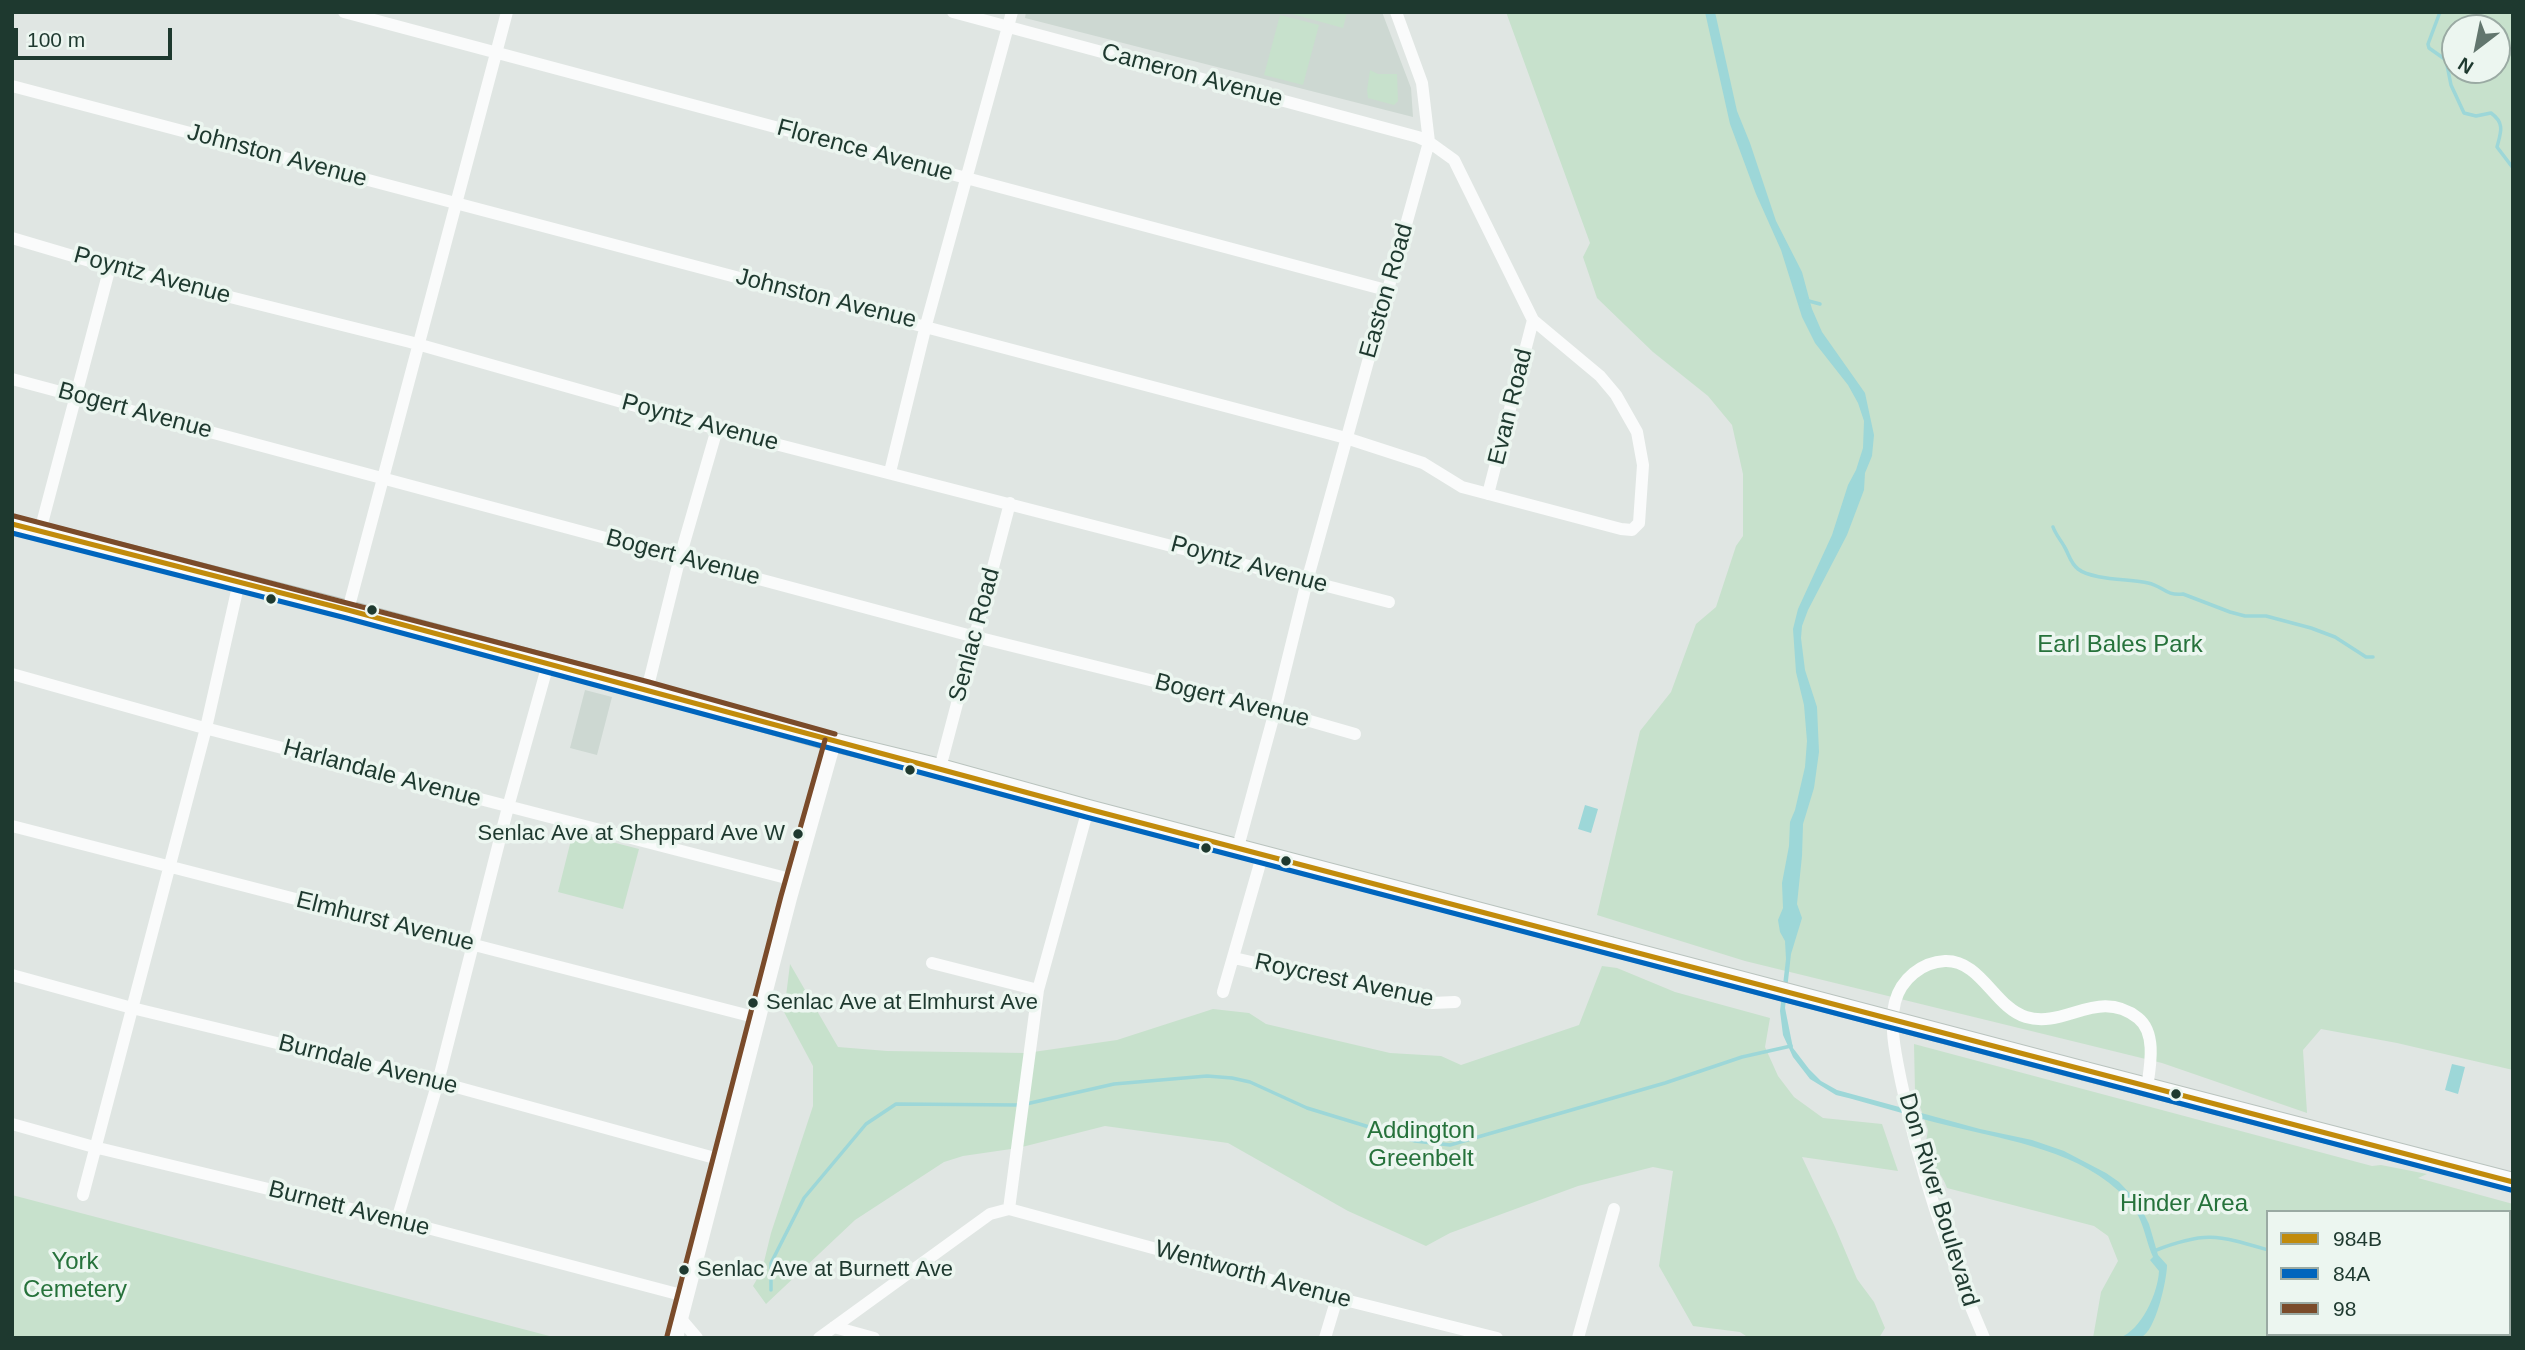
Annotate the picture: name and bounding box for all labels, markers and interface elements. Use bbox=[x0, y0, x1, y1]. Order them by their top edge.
scale bar bbox=[18, 14, 175, 58]
north arrow bbox=[2441, 14, 2511, 84]
text: 100 m bbox=[27, 28, 85, 51]
street label: Cameron Avenue bbox=[1098, 38, 1286, 114]
text: N bbox=[2454, 53, 2477, 78]
street label: Florence Avenue bbox=[774, 114, 956, 188]
street label: Johnston Avenue bbox=[184, 118, 370, 194]
street label: Easton Road bbox=[1354, 220, 1420, 362]
street label: Poyntz Avenue bbox=[71, 241, 233, 311]
street label: Johnston Avenue bbox=[733, 263, 919, 335]
street label: Evan Road bbox=[1483, 346, 1539, 468]
street label: Bogert Avenue bbox=[55, 377, 215, 445]
street label: Poyntz Avenue bbox=[619, 388, 781, 458]
street label: Bogert Avenue bbox=[603, 524, 763, 592]
street label: Poyntz Avenue bbox=[1168, 530, 1330, 600]
street label: Senlac Road bbox=[943, 565, 1007, 705]
unlabelled marker bbox=[264, 592, 278, 606]
unlabelled marker bbox=[365, 603, 379, 617]
park label: Earl Bales Park bbox=[2037, 631, 2203, 659]
street label: Bogert Avenue bbox=[1152, 668, 1312, 734]
street label: Harlandale Avenue bbox=[280, 734, 484, 814]
unlabelled marker bbox=[903, 763, 917, 777]
place label: Senlac Ave at Sheppard Ave W bbox=[478, 821, 785, 847]
marker: Senlac Ave at Sheppard Ave W bbox=[791, 827, 805, 841]
unlabelled marker bbox=[1199, 841, 1213, 855]
unlabelled marker bbox=[1279, 854, 1293, 868]
street label: Elmhurst Avenue bbox=[293, 886, 477, 958]
street label: Roycrest Avenue bbox=[1252, 948, 1436, 1014]
place label: Senlac Ave at Elmhurst Ave bbox=[766, 990, 1038, 1016]
marker: Senlac Ave at Elmhurst Ave bbox=[746, 996, 760, 1010]
street label: Burndale Avenue bbox=[275, 1029, 461, 1101]
unlabelled marker bbox=[2169, 1087, 2183, 1101]
street label: Don River Boulevard bbox=[1892, 1090, 1984, 1310]
park label: Addington Greenbelt bbox=[1367, 1117, 1475, 1173]
street label: Burnett Avenue bbox=[265, 1175, 433, 1243]
park label: Hinder Area bbox=[2120, 1190, 2248, 1218]
legend bbox=[2266, 1210, 2511, 1336]
text: 984B bbox=[2333, 1227, 2382, 1250]
street label: Wentworth Avenue bbox=[1152, 1235, 1354, 1315]
park label: York Cemetery bbox=[23, 1248, 127, 1304]
place label: Senlac Ave at Burnett Ave bbox=[697, 1257, 953, 1283]
text: 84A bbox=[2333, 1262, 2370, 1285]
marker: Senlac Ave at Burnett Ave bbox=[677, 1263, 691, 1277]
text: 98 bbox=[2333, 1297, 2356, 1320]

